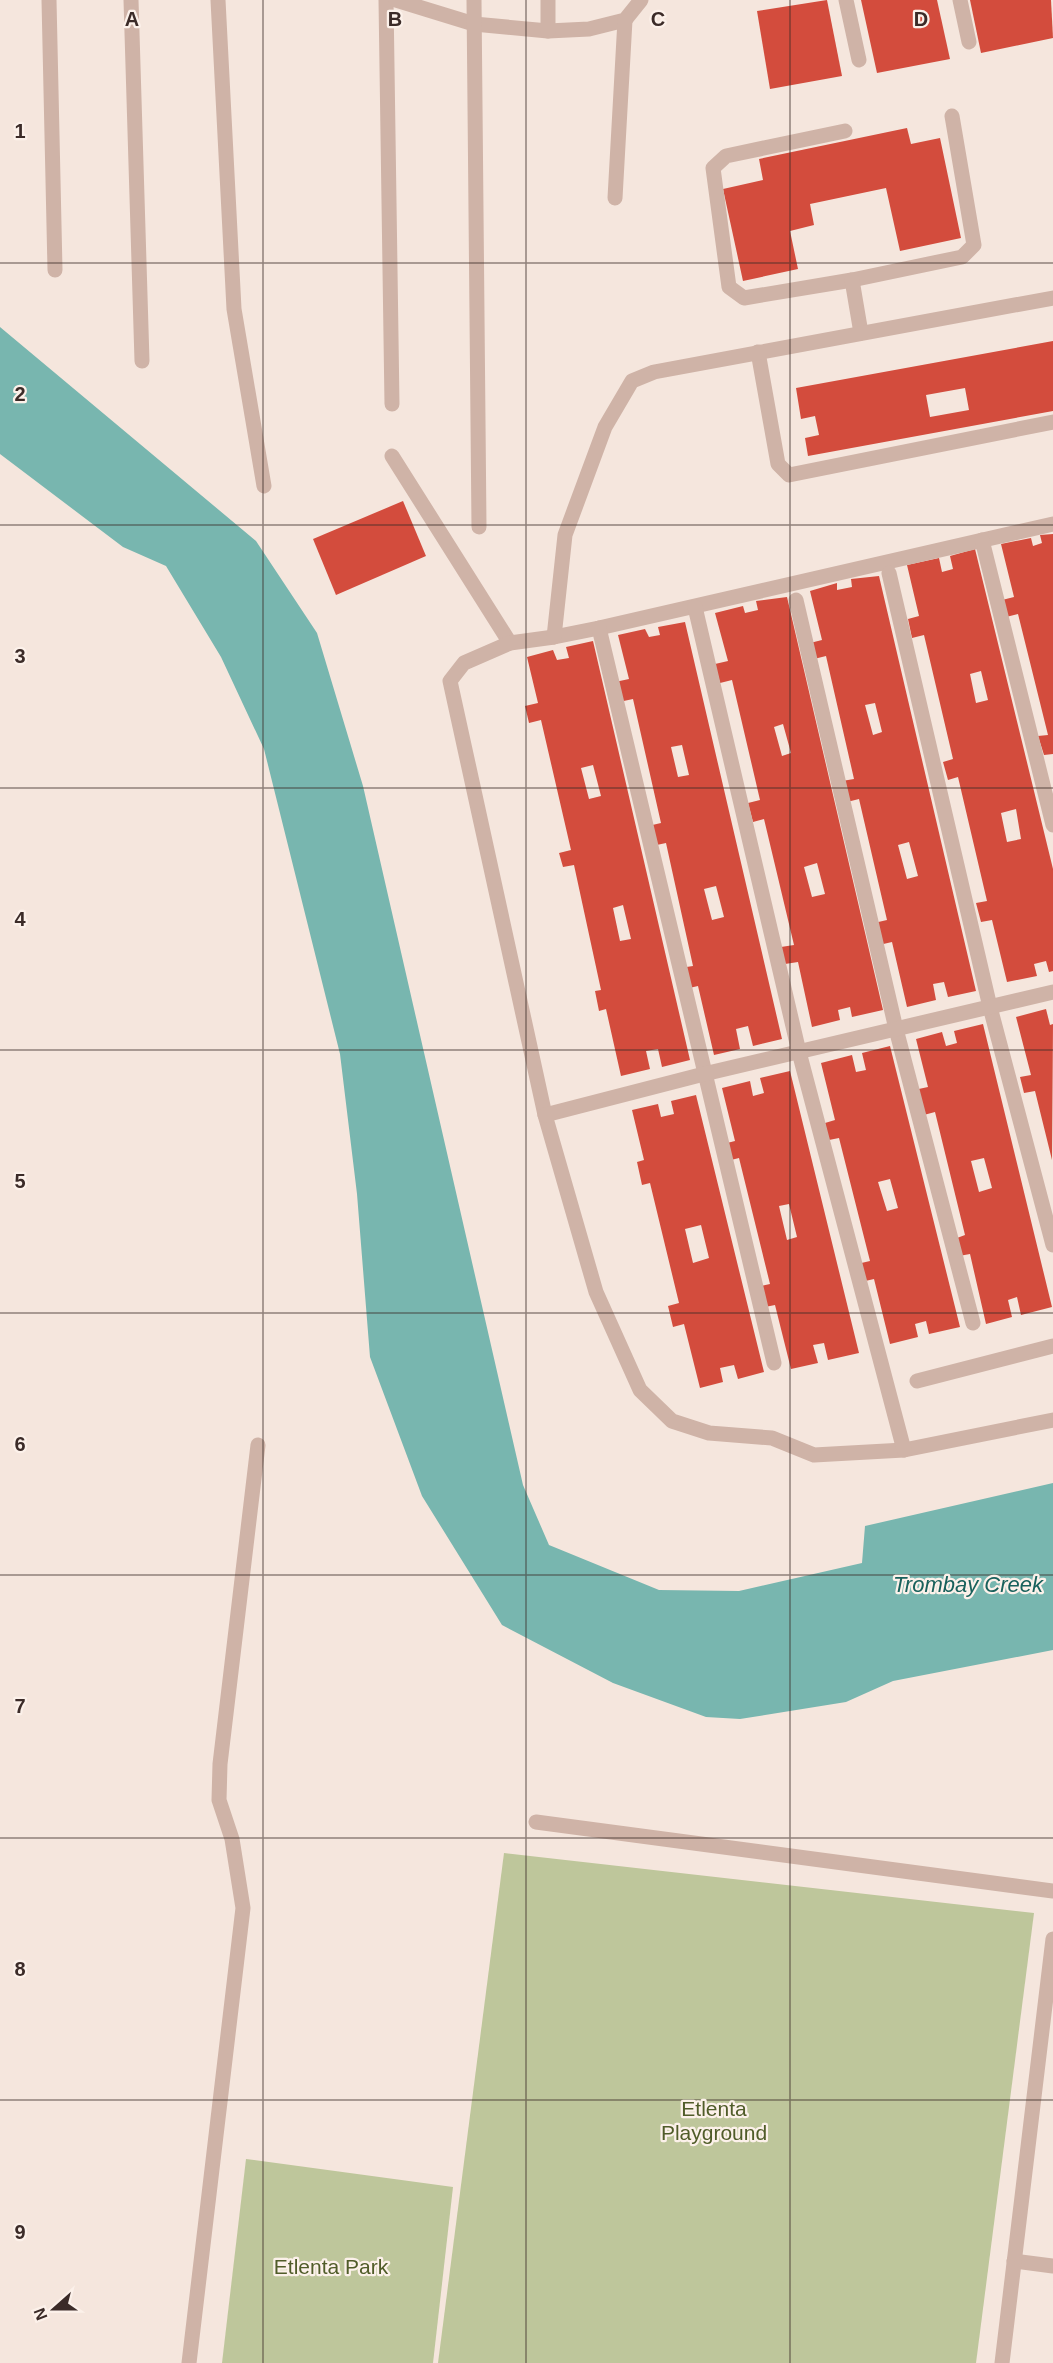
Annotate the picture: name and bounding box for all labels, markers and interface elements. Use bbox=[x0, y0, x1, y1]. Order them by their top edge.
text: A bbox=[125, 8, 139, 30]
text: B bbox=[388, 8, 402, 30]
text: C bbox=[651, 8, 665, 30]
text: D bbox=[914, 8, 928, 30]
text: 1 bbox=[14, 120, 26, 142]
text: 2 bbox=[14, 383, 26, 405]
text: 3 bbox=[14, 645, 26, 667]
text: 4 bbox=[14, 908, 26, 930]
text: 5 bbox=[14, 1170, 26, 1192]
text: 6 bbox=[14, 1433, 26, 1455]
water label: Trombay Creek bbox=[893, 1572, 1044, 1597]
text: 7 bbox=[14, 1695, 26, 1717]
text: 8 bbox=[14, 1958, 26, 1980]
park label: Etlenta Playground bbox=[661, 2097, 767, 2144]
text: 9 bbox=[14, 2221, 26, 2243]
park label: Etlenta Park bbox=[274, 2255, 389, 2278]
north arrow bbox=[24, 2279, 84, 2339]
text: N bbox=[30, 2306, 50, 2323]

